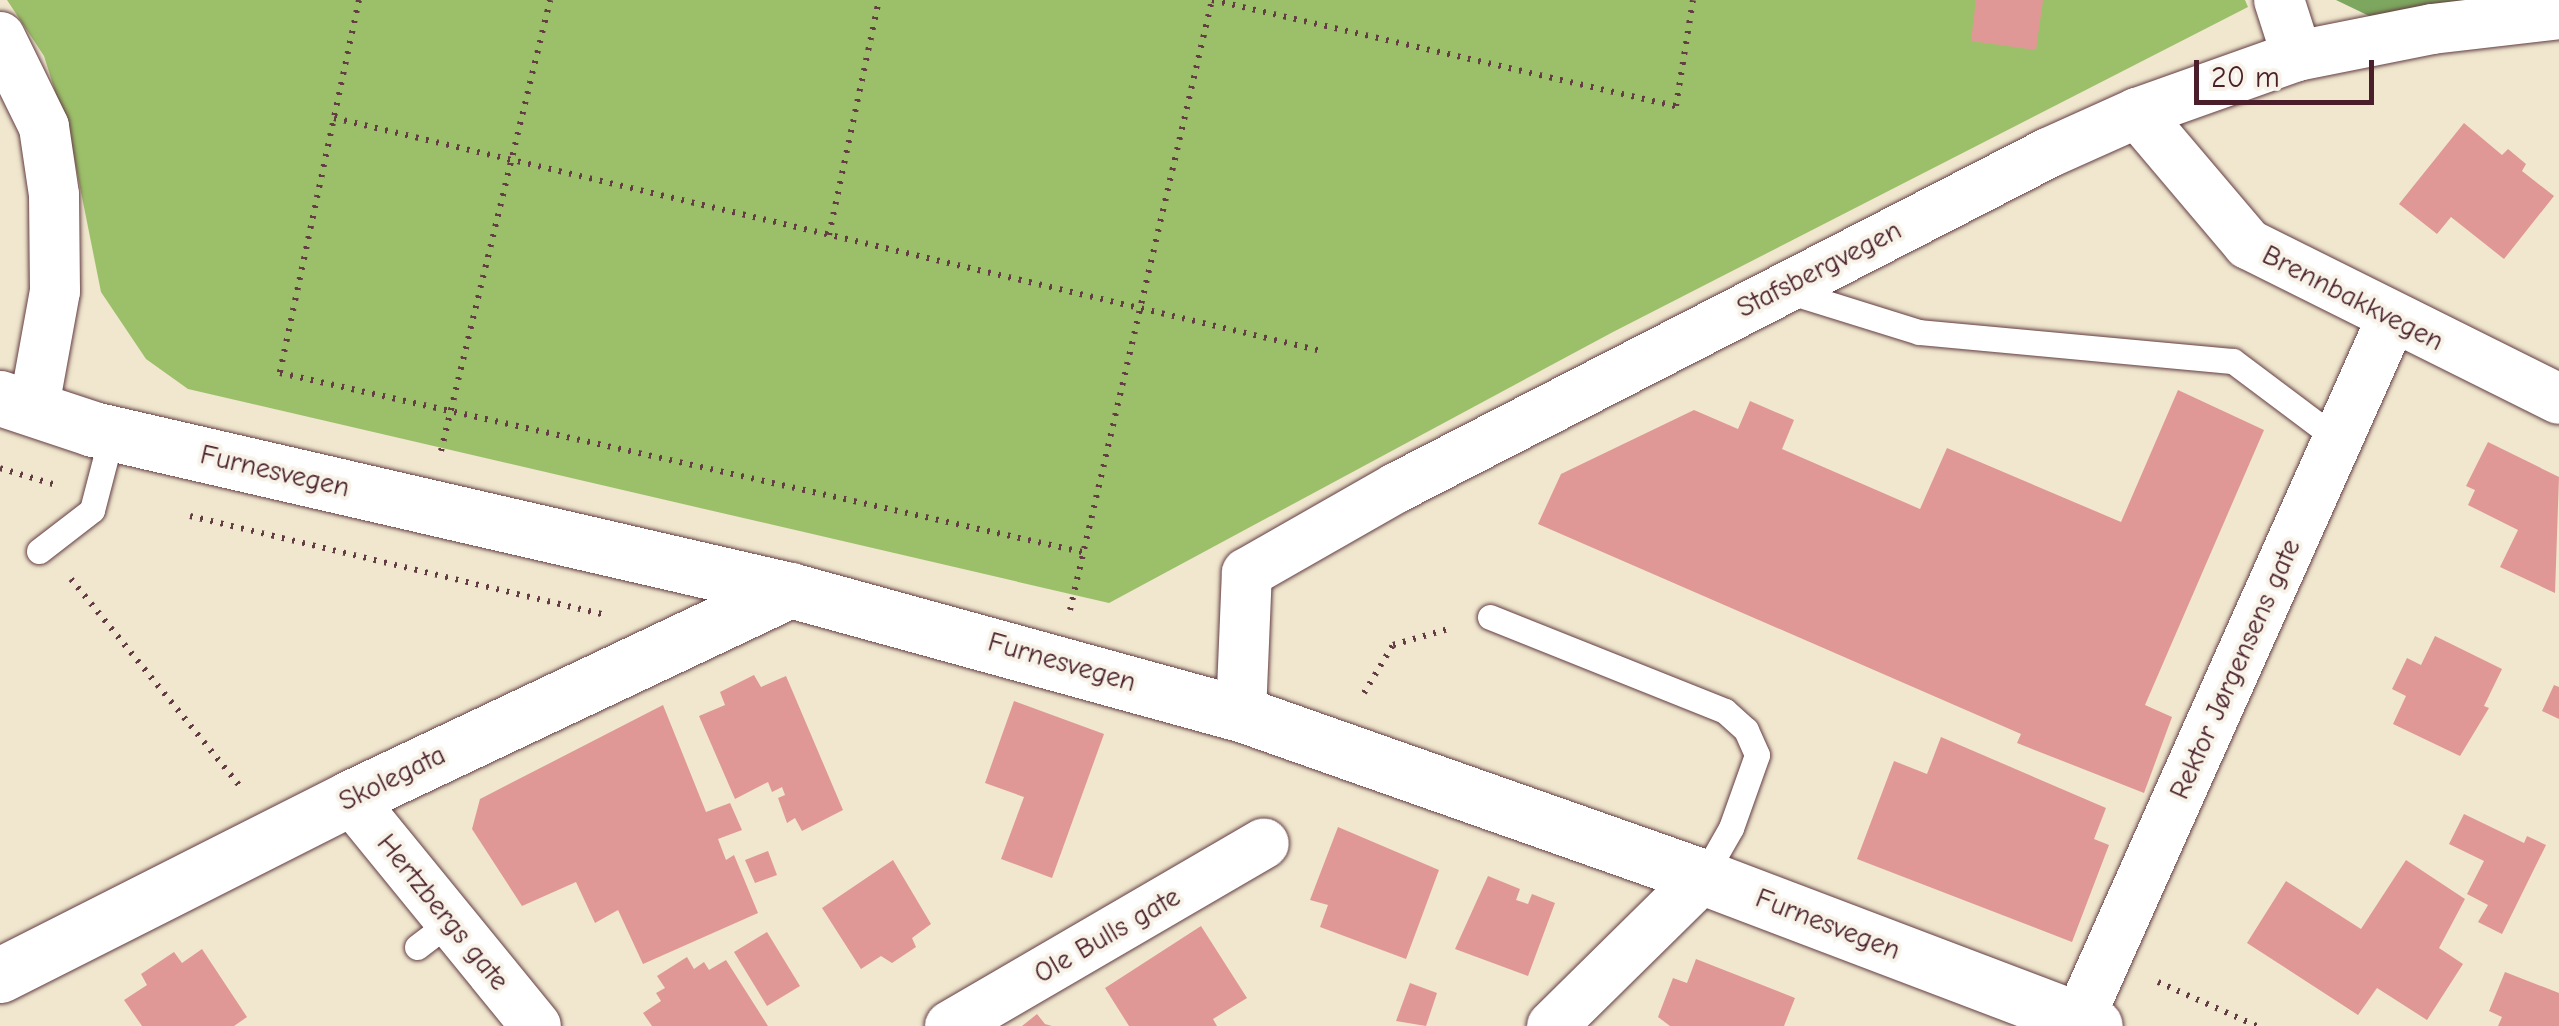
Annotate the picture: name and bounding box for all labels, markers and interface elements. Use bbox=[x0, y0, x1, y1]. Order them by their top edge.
scale bar bbox=[2199, 40, 2379, 102]
text: 20 m bbox=[2211, 60, 2280, 95]
street label: Stafsbergvegen bbox=[1731, 213, 1907, 325]
street label: Brennbakkvegen bbox=[2257, 238, 2449, 358]
street label: Furnesvegen bbox=[197, 438, 353, 504]
street label: Rektor Jørgensens gate bbox=[2162, 534, 2308, 804]
street label: Furnesvegen bbox=[984, 625, 1140, 699]
street label: Skolegata bbox=[333, 738, 451, 818]
street label: Hertzbergs gate bbox=[370, 827, 516, 997]
street label: Ole Bulls gate bbox=[1028, 880, 1186, 990]
street label: Furnesvegen bbox=[1751, 881, 1905, 967]

